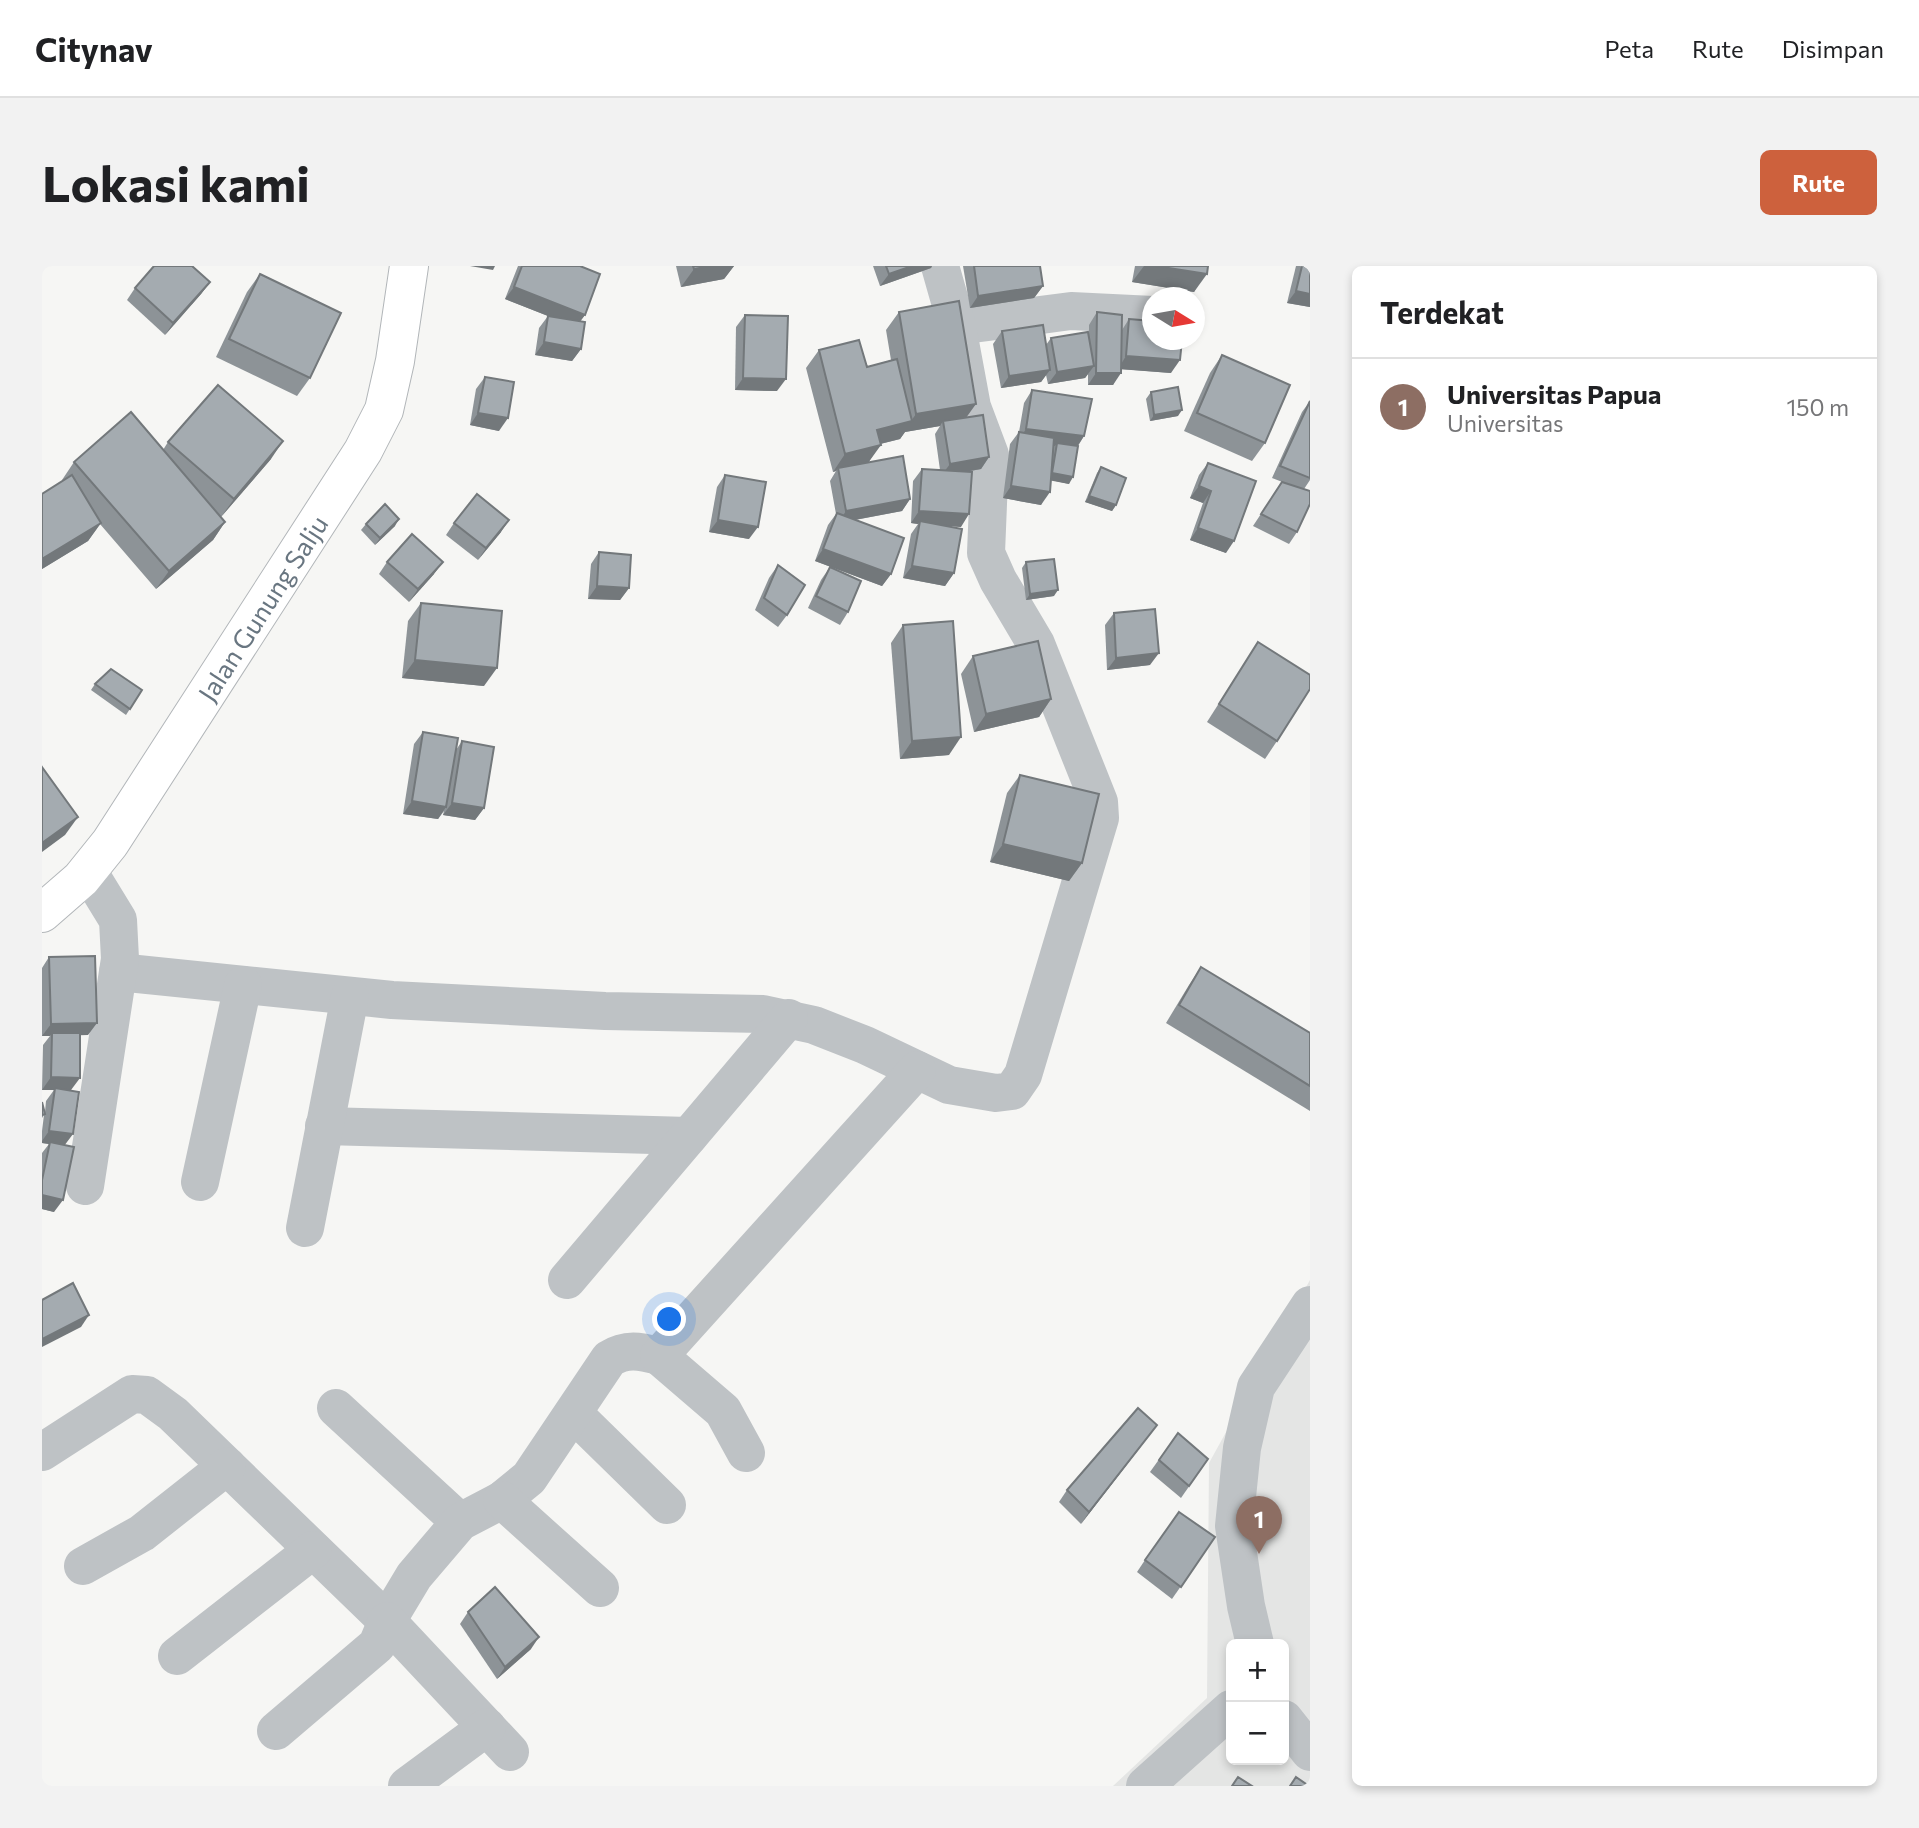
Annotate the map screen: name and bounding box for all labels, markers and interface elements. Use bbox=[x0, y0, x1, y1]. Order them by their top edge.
text: Citynav bbox=[35, 28, 153, 69]
text: Peta bbox=[1604, 34, 1654, 63]
text: Rute bbox=[1692, 34, 1744, 63]
text: Disimpan bbox=[1782, 34, 1884, 63]
button: Rute bbox=[1760, 150, 1877, 215]
text: Lokasi kami bbox=[42, 152, 310, 212]
north arrow bbox=[1142, 287, 1205, 350]
text: Terdekat bbox=[1380, 293, 1504, 330]
text: Universitas Papua bbox=[1447, 378, 1661, 409]
text: 1 bbox=[1398, 393, 1408, 421]
text: 150 m bbox=[1786, 393, 1849, 421]
text: Universitas bbox=[1447, 409, 1564, 437]
street label: Jalan Gunung Salju bbox=[191, 509, 333, 706]
your location bbox=[652, 1302, 686, 1336]
pin: 1 bbox=[1236, 1496, 1282, 1554]
map controls bbox=[1226, 1639, 1289, 1765]
button: + bbox=[1226, 1639, 1289, 1702]
button: − bbox=[1226, 1702, 1289, 1765]

